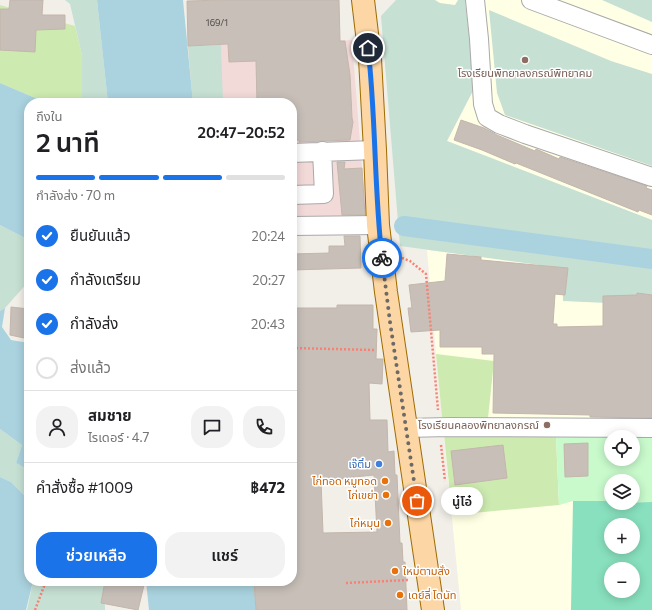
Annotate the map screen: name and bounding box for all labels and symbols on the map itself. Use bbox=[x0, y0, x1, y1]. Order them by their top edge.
house number: 169/1 bbox=[206, 17, 228, 28]
pin bbox=[351, 31, 385, 65]
marker: โรงเรียนพิทยาลงกรณ์พิทยาคม bbox=[520, 55, 530, 65]
place label: โรงเรียนพิทยาลงกรณ์พิทยาคม bbox=[458, 66, 592, 79]
courier bbox=[362, 238, 402, 278]
place label: โรงเรียนคลองพิทยาลงกรณ์ bbox=[418, 418, 539, 431]
marker: โรงเรียนคลองพิทยาลงกรณ์ bbox=[542, 420, 552, 430]
place label: เจ๊ติ๋ม bbox=[348, 457, 371, 470]
marker: เจ๊ติ๋ม bbox=[374, 459, 384, 469]
place label: ไก่ทอด หมูทอด bbox=[311, 474, 377, 488]
marker: ไก่ทอด หมูทอด bbox=[380, 476, 390, 486]
pin bbox=[400, 484, 434, 518]
callout: นู๋โอ๋ bbox=[441, 487, 483, 515]
place label: ไก่เขย่า bbox=[347, 488, 378, 501]
marker: ไก่เขย่า bbox=[381, 490, 391, 500]
place label: ไก่หมุน bbox=[349, 516, 380, 530]
marker: ไก่หมุน bbox=[383, 518, 393, 528]
place label: ใหม่ตามสั่ง bbox=[403, 564, 450, 577]
marker: ใหม่ตามสั่ง bbox=[390, 566, 400, 576]
place label: เดย์ลี่ โดนัท bbox=[408, 587, 456, 601]
marker: เดย์ลี่ โดนัท bbox=[395, 590, 405, 600]

